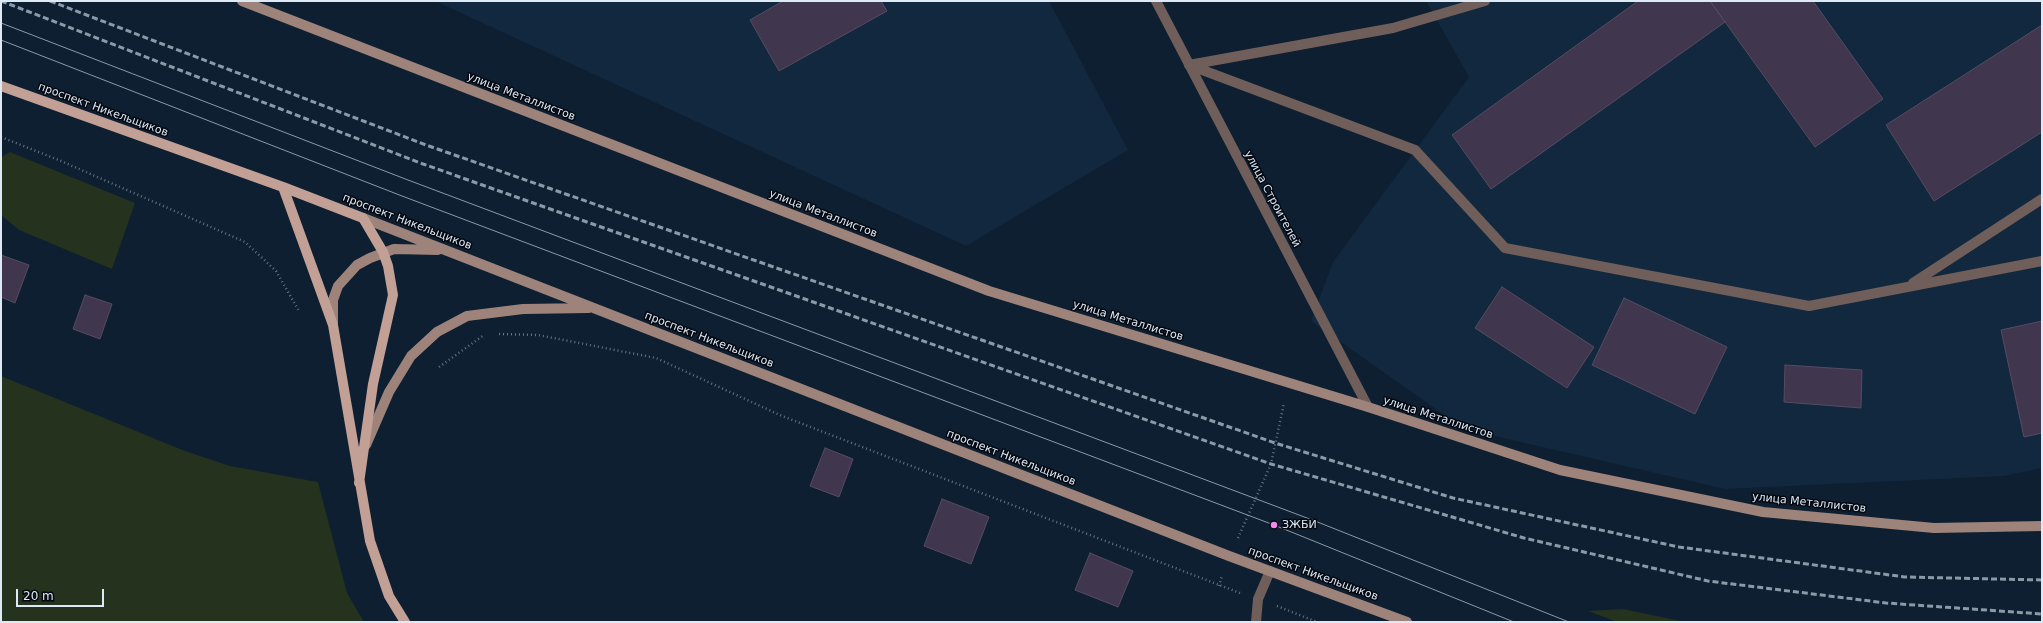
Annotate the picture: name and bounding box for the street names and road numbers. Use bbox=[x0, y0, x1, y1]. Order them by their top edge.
street label: улица Металлистов bbox=[465, 70, 577, 124]
street label: проспект Никельщиков bbox=[36, 80, 170, 140]
street label: улица Строителей bbox=[1241, 148, 1303, 250]
street label: улица Металлистов bbox=[767, 187, 879, 241]
street label: проспект Никельщиков bbox=[341, 191, 473, 253]
street label: улица Металлистов bbox=[1071, 298, 1185, 344]
street label: проспект Никельщиков bbox=[643, 309, 775, 371]
street label: улица Металлистов bbox=[1381, 394, 1495, 442]
street label: проспект Никельщиков bbox=[945, 427, 1077, 489]
street label: улица Металлистов bbox=[1751, 490, 1867, 516]
street label: проспект Никельщиков bbox=[1246, 544, 1380, 604]

